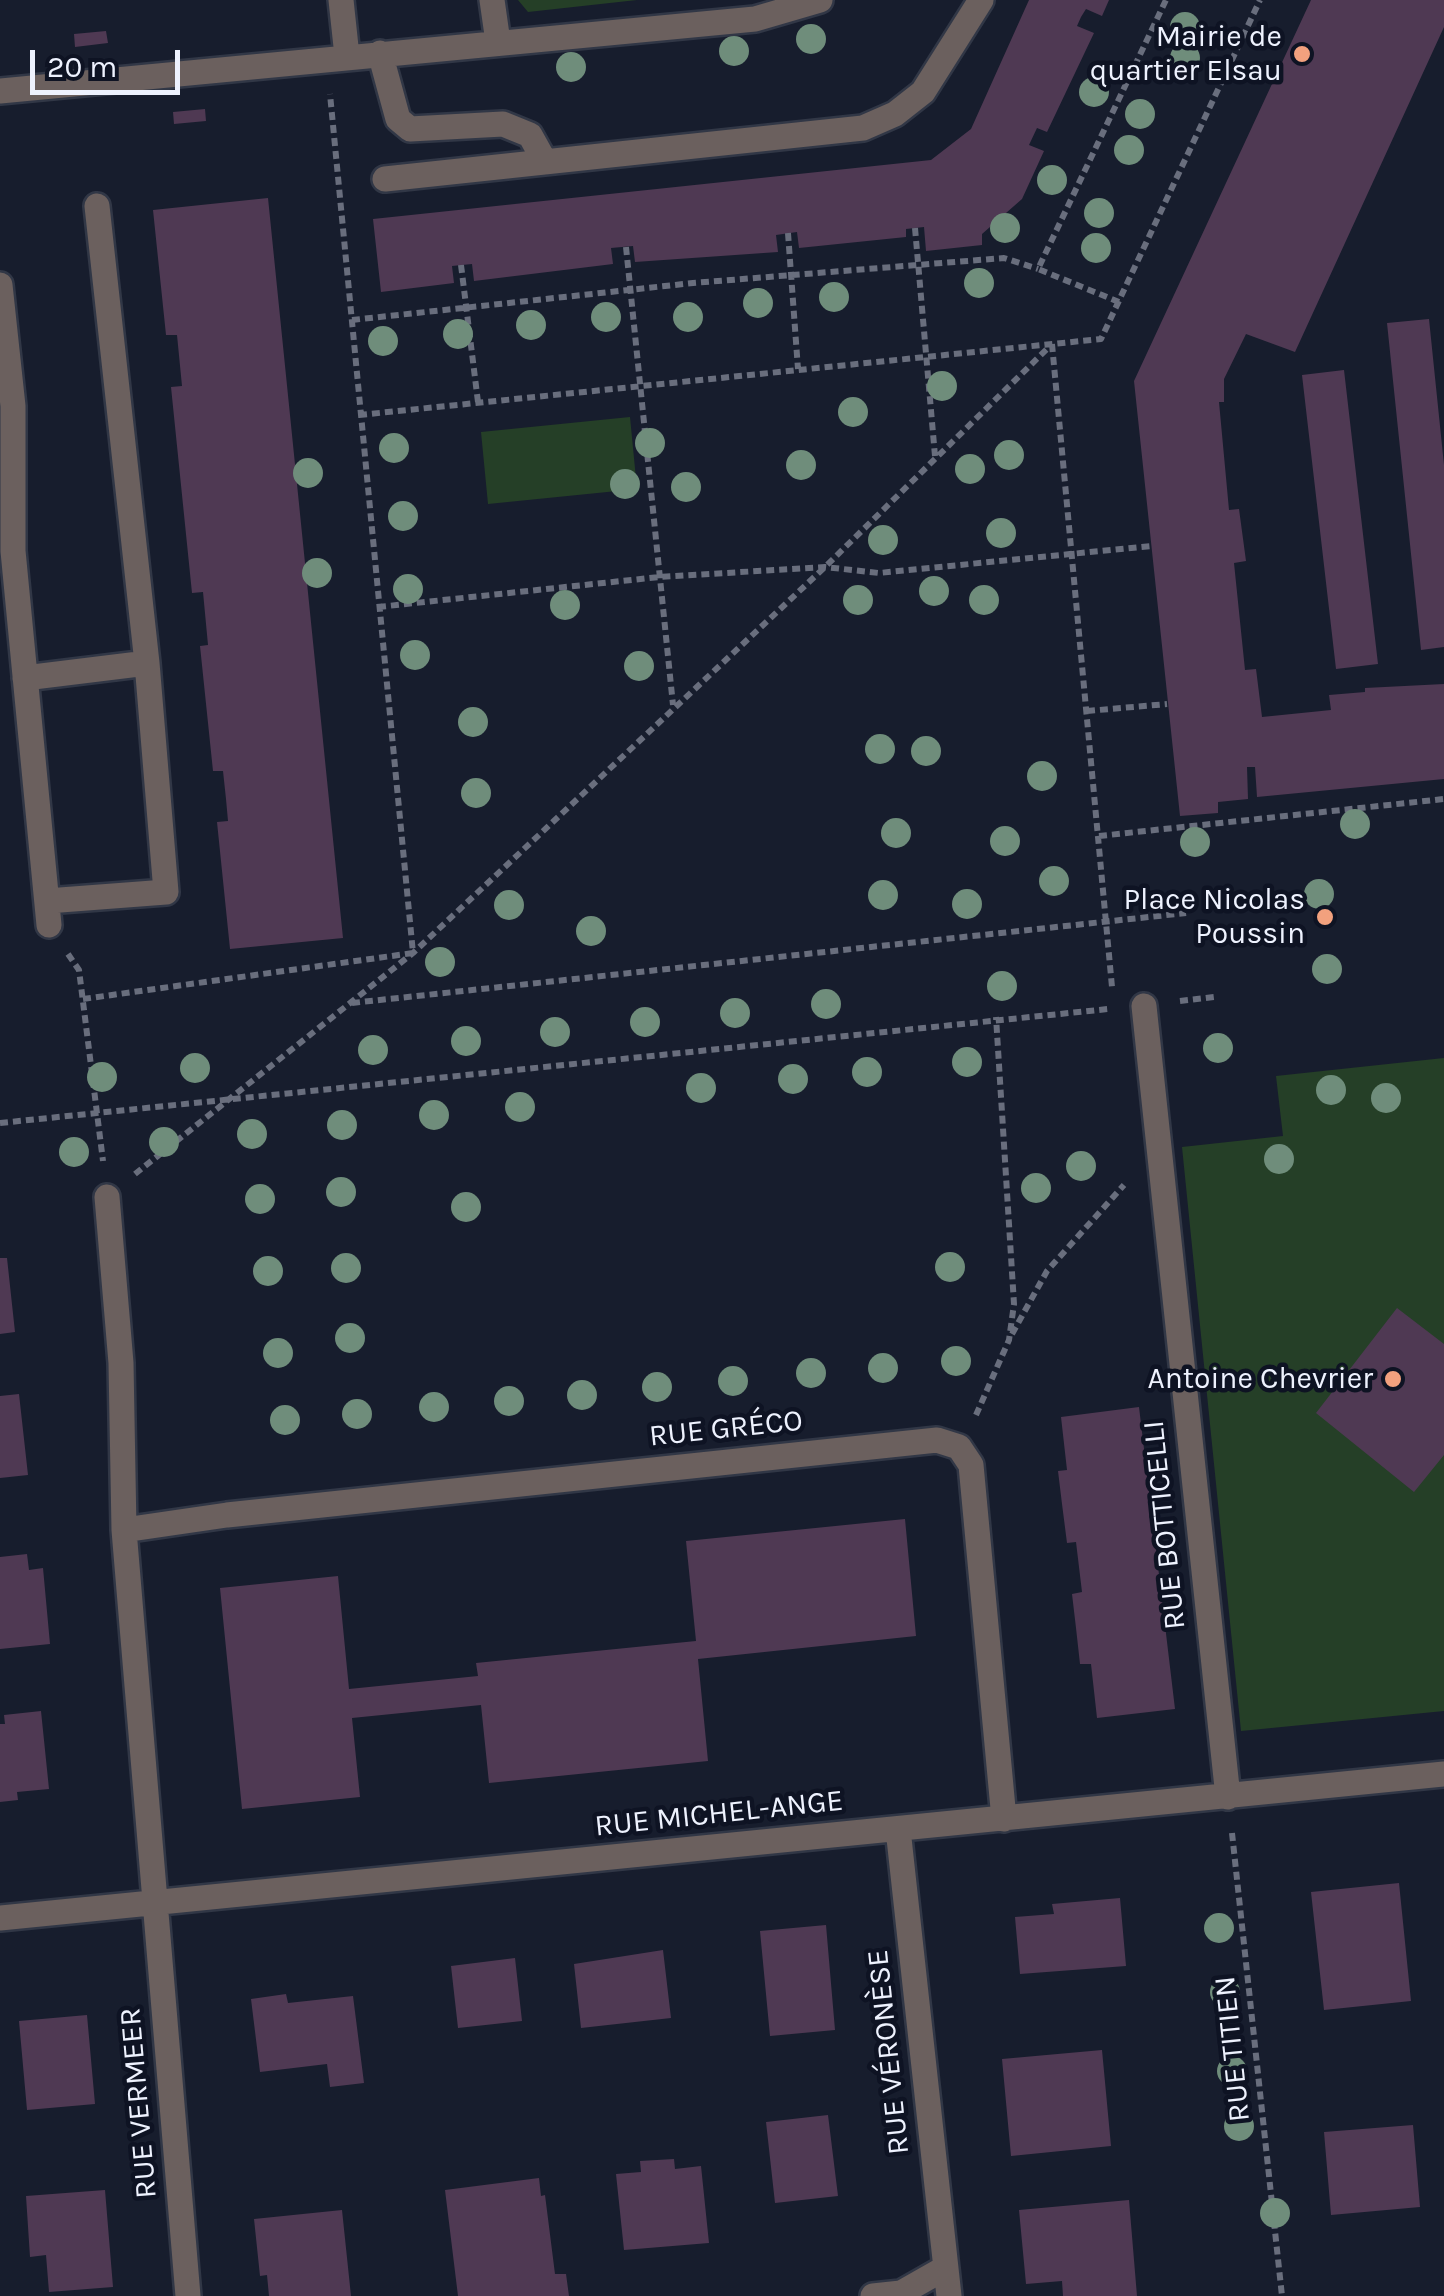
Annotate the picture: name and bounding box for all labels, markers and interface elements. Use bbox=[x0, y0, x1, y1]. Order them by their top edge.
place label: Mairie de quartier Elsau bbox=[1090, 19, 1282, 90]
scale bar bbox=[35, 30, 185, 92]
marker: Mairie de quartier Elsau bbox=[1291, 43, 1313, 65]
text: 20 m bbox=[47, 49, 117, 85]
place label: Place Nicolas Poussin bbox=[1123, 882, 1305, 952]
marker: Place Nicolas Poussin bbox=[1314, 906, 1336, 928]
place label: Antoine Chevrier bbox=[1147, 1361, 1373, 1397]
marker: Antoine Chevrier bbox=[1382, 1368, 1404, 1390]
street label: RUE GRÉCO bbox=[647, 1403, 805, 1455]
street label: RUE BOTTICELLI bbox=[1136, 1419, 1194, 1631]
street label: RUE MICHEL-ANGE bbox=[593, 1783, 845, 1845]
street label: RUE VÉRONÈSE bbox=[860, 1948, 918, 2156]
street label: RUE TITIEN bbox=[1207, 1974, 1259, 2124]
street label: RUE VERMEER bbox=[113, 2006, 165, 2200]

